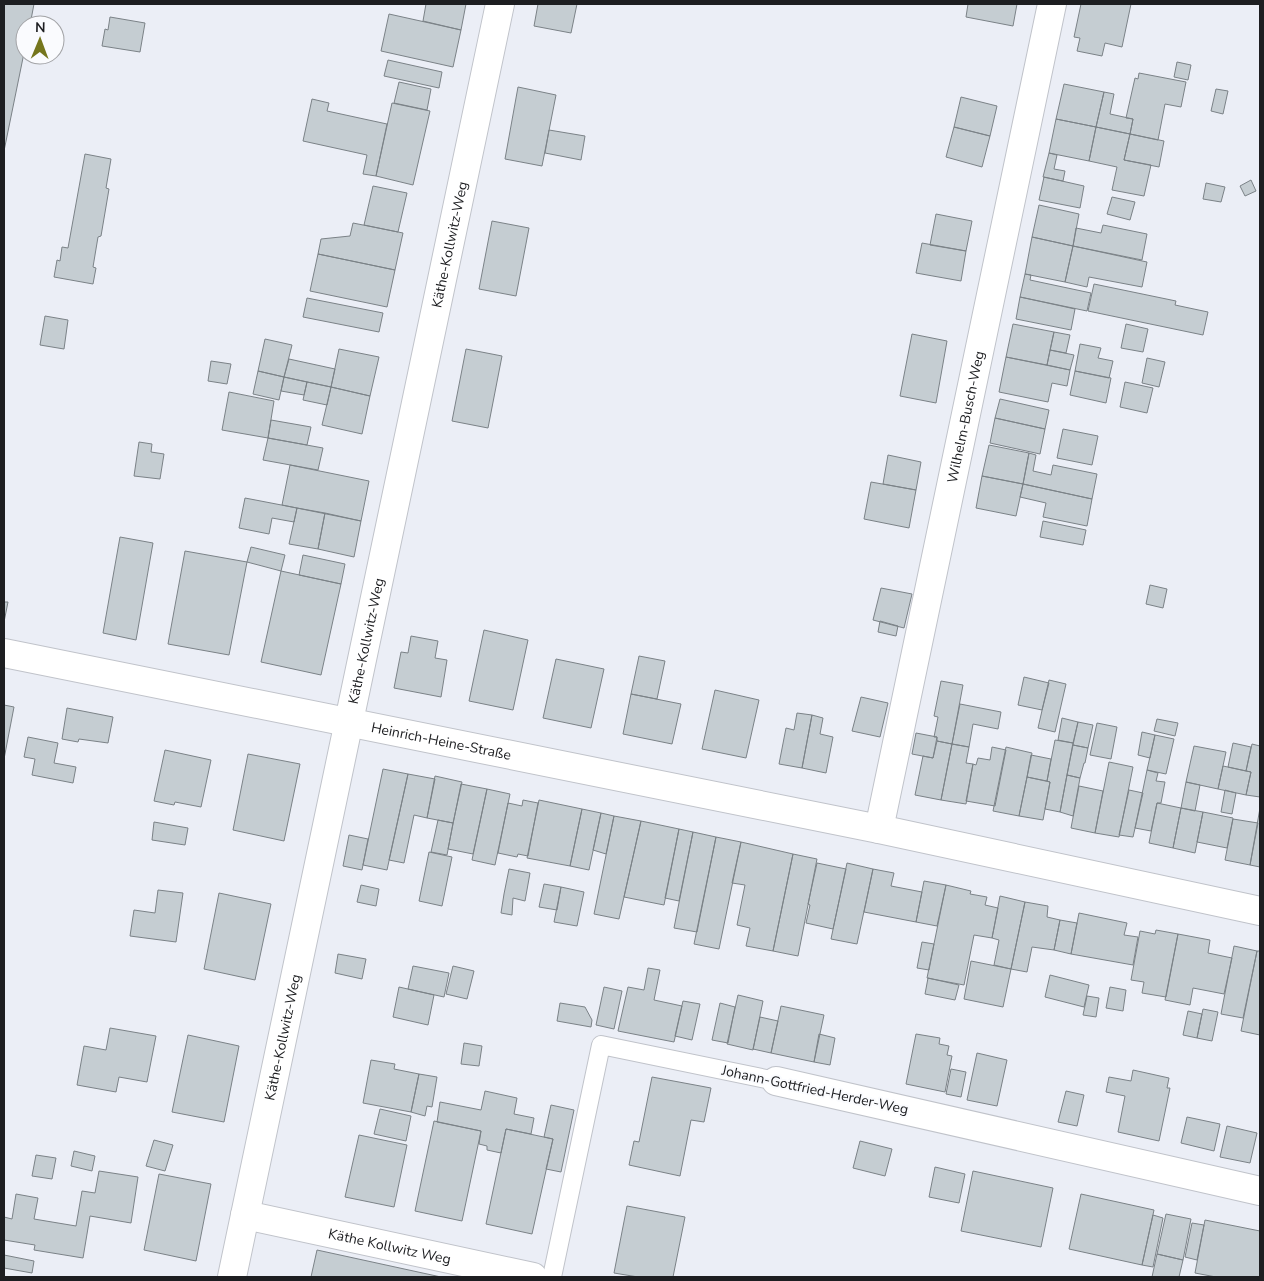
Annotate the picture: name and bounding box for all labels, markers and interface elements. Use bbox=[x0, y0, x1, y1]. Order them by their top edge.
north arrow bbox=[15, 15, 65, 65]
text: N bbox=[35, 18, 46, 37]
street label: Käthe-Kollwitz-Weg bbox=[427, 180, 472, 309]
street label: Wilhelm-Busch-Weg bbox=[942, 349, 988, 485]
street label: Käthe-Kollwitz-Weg bbox=[343, 576, 388, 706]
street label: Heinrich-Heine-Straße bbox=[370, 718, 513, 764]
street label: Käthe-Kollwitz-Weg bbox=[260, 972, 305, 1102]
street label: Johann-Gottfried-Herder-Weg bbox=[719, 1061, 910, 1119]
street label: Käthe Kollwitz Weg bbox=[327, 1224, 453, 1269]

